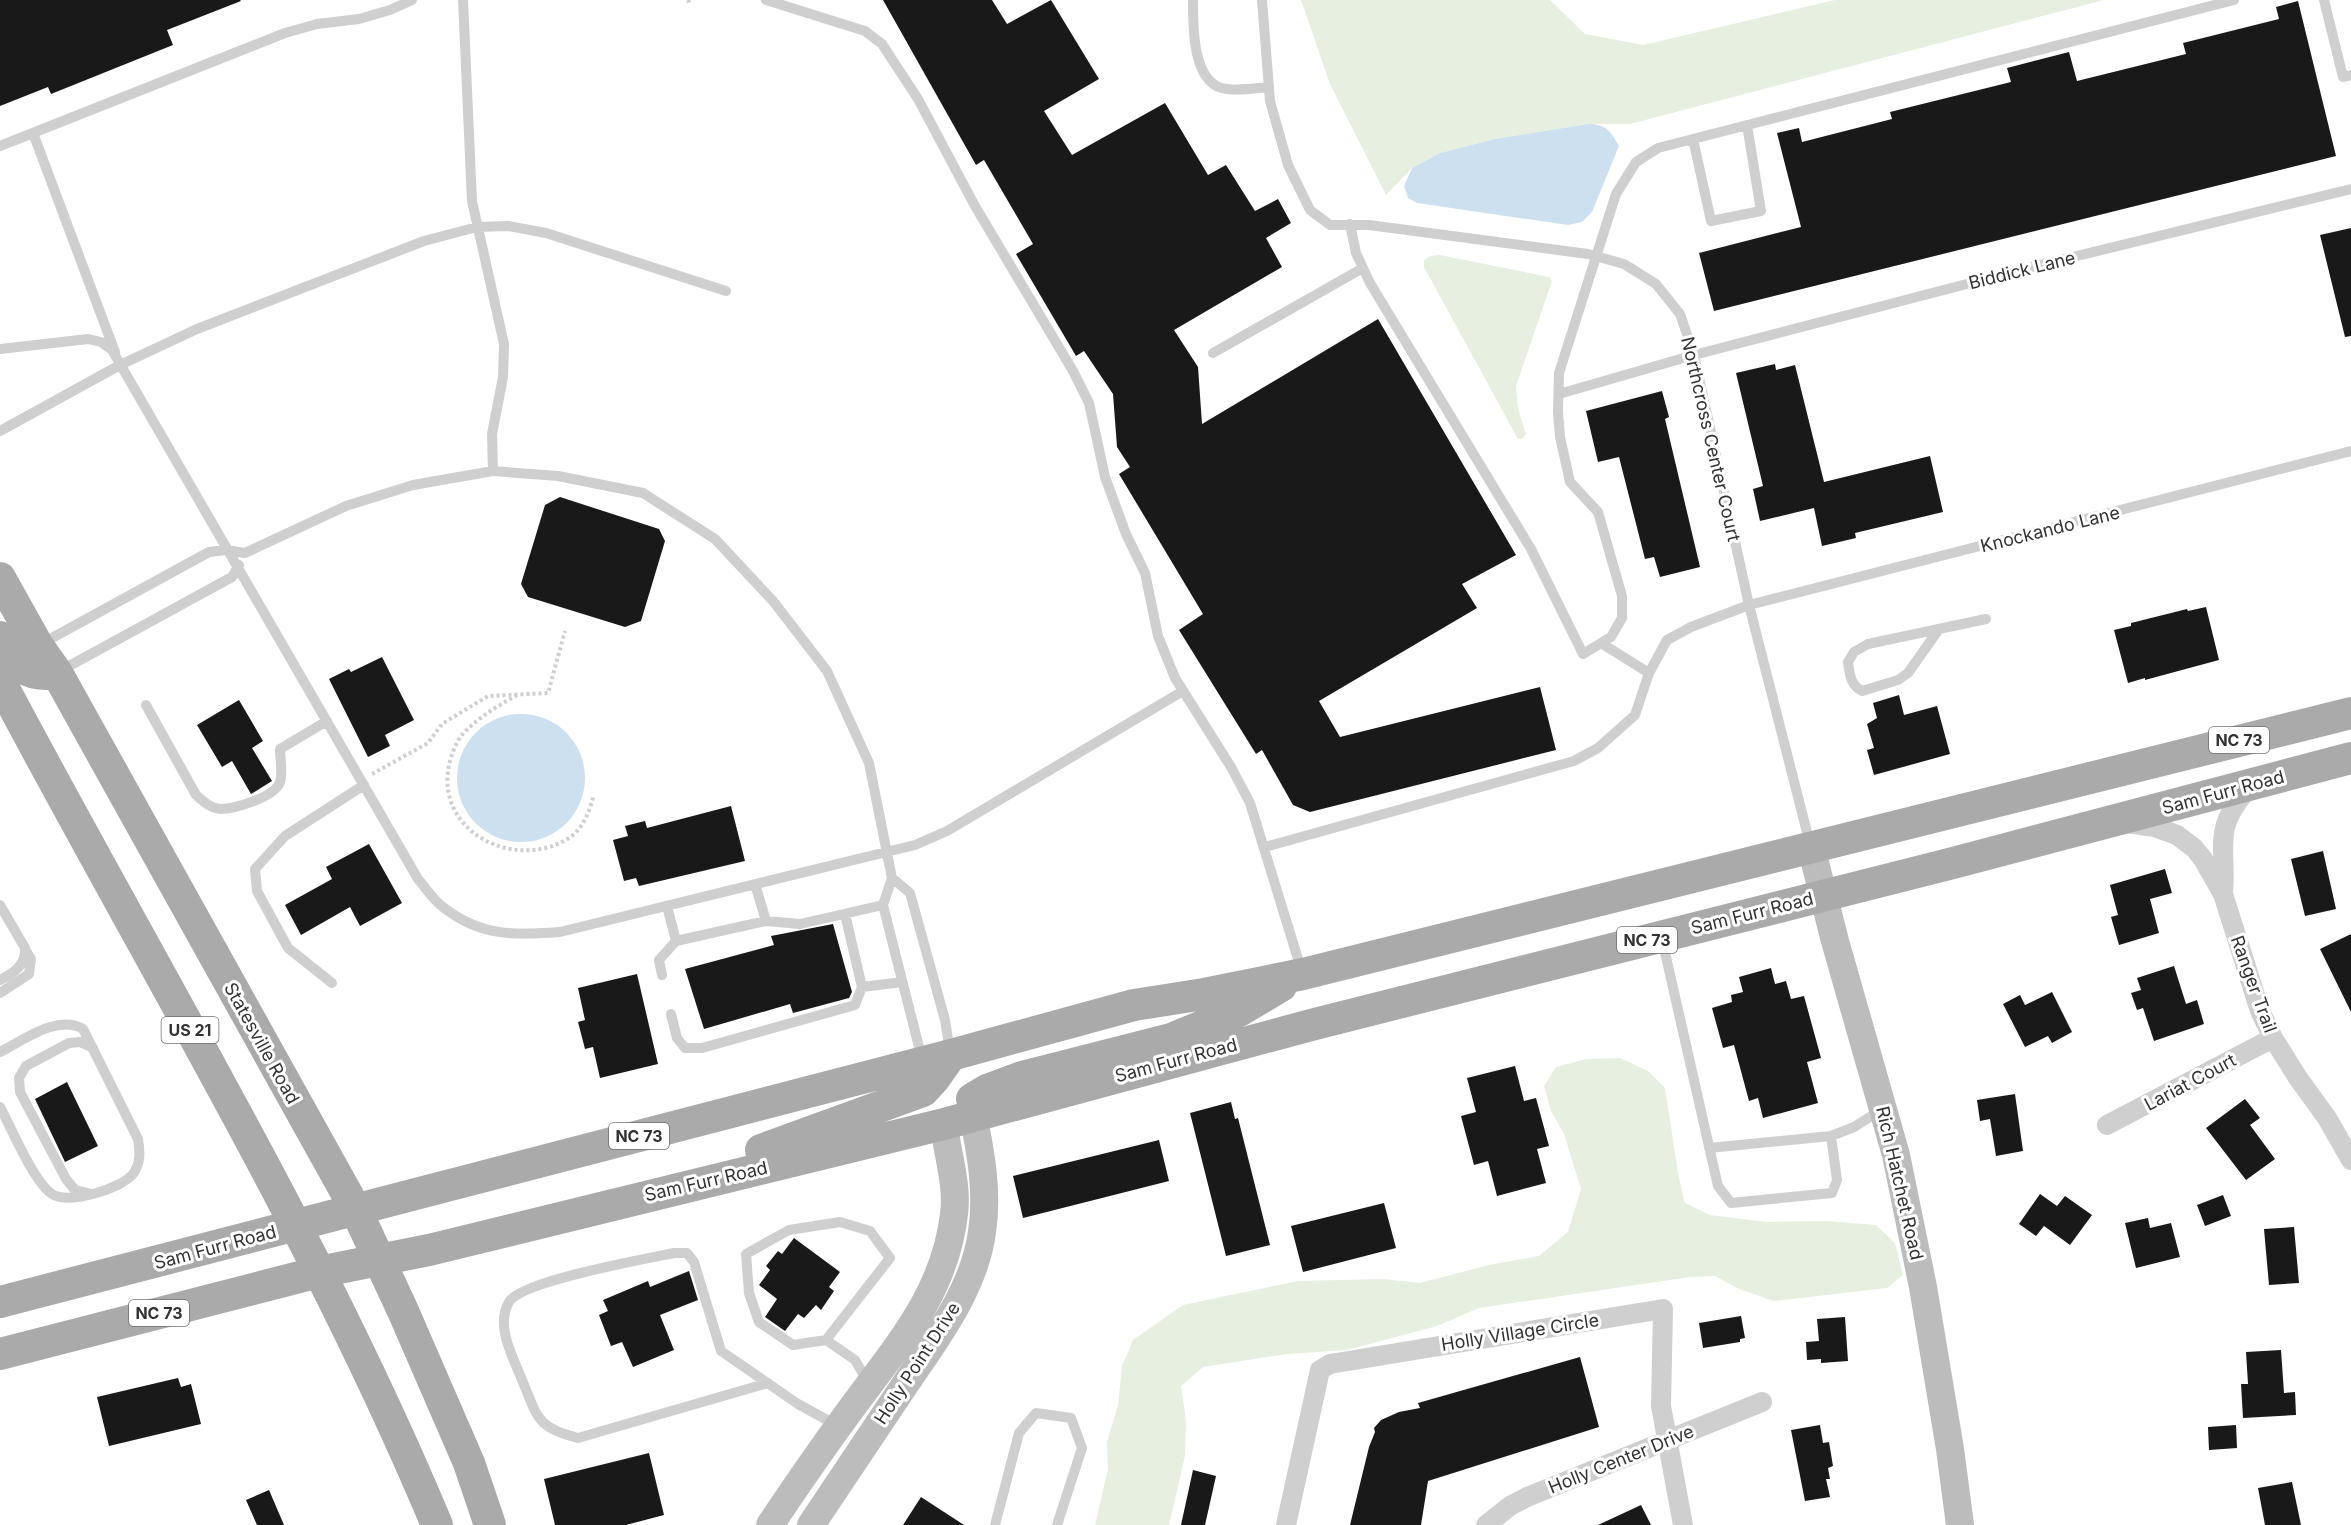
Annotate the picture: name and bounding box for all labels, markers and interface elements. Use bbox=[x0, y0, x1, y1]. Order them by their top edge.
street label: Biddick Lane bbox=[1966, 247, 2078, 293]
street label: Northcross Center Court bbox=[1677, 335, 1745, 543]
street label: Knockando Lane bbox=[1978, 502, 2122, 556]
road number: NC 73 bbox=[2209, 727, 2269, 753]
street label: Sam Furr Road bbox=[2160, 766, 2286, 818]
street label: Sam Furr Road bbox=[1689, 888, 1815, 938]
road number: NC 73 bbox=[1617, 927, 1677, 953]
street label: Ranger Trail bbox=[2227, 933, 2281, 1035]
street label: Statesville Road bbox=[220, 979, 304, 1107]
road number: US 21 bbox=[162, 1017, 219, 1043]
street label: Sam Furr Road bbox=[1113, 1034, 1239, 1086]
street label: Lariat Court bbox=[2141, 1049, 2239, 1115]
street label: Rich Hatchet Road bbox=[1872, 1104, 1928, 1262]
road number: NC 73 bbox=[609, 1123, 669, 1149]
street label: Sam Furr Road bbox=[643, 1157, 769, 1205]
street label: Sam Furr Road bbox=[152, 1221, 278, 1273]
street label: Holly Point Drive bbox=[870, 1298, 964, 1428]
road number: NC 73 bbox=[129, 1300, 189, 1326]
street label: Holly Village Circle bbox=[1440, 1309, 1600, 1355]
street label: Holly Center Drive bbox=[1545, 1420, 1697, 1498]

